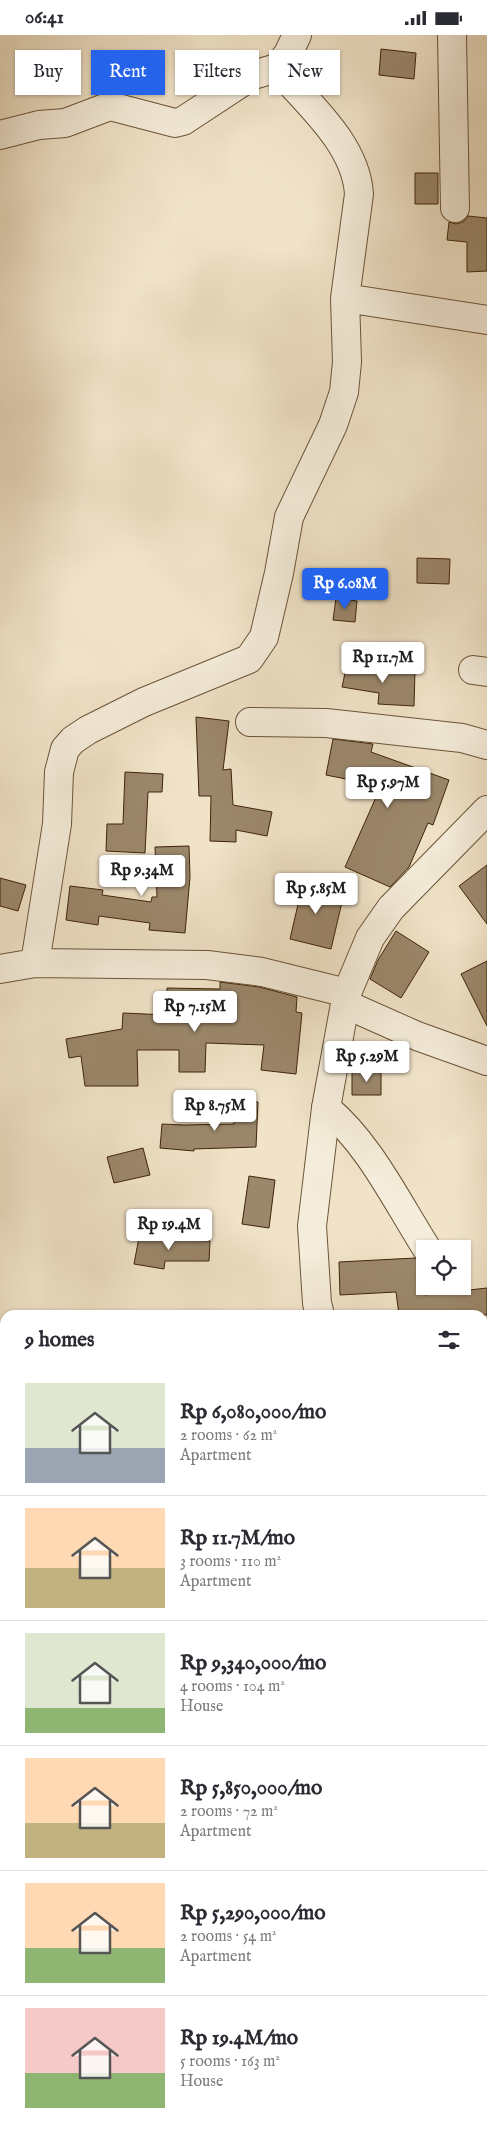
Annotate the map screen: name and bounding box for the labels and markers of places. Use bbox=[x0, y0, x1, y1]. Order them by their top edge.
pin: Rp 6.08M bbox=[293, 567, 397, 610]
pin: Rp 11.7M bbox=[331, 641, 435, 684]
pin: Rp 5.97M bbox=[336, 767, 440, 809]
pin: Rp 9.34M bbox=[90, 855, 194, 897]
pin: Rp 5.85M bbox=[264, 873, 368, 915]
pin: Rp 7.15M bbox=[143, 991, 247, 1033]
pin: Rp 5.29M bbox=[315, 1041, 419, 1083]
pin: Rp 8.75M bbox=[163, 1089, 267, 1132]
pin: Rp 19.4M bbox=[117, 1209, 221, 1251]

